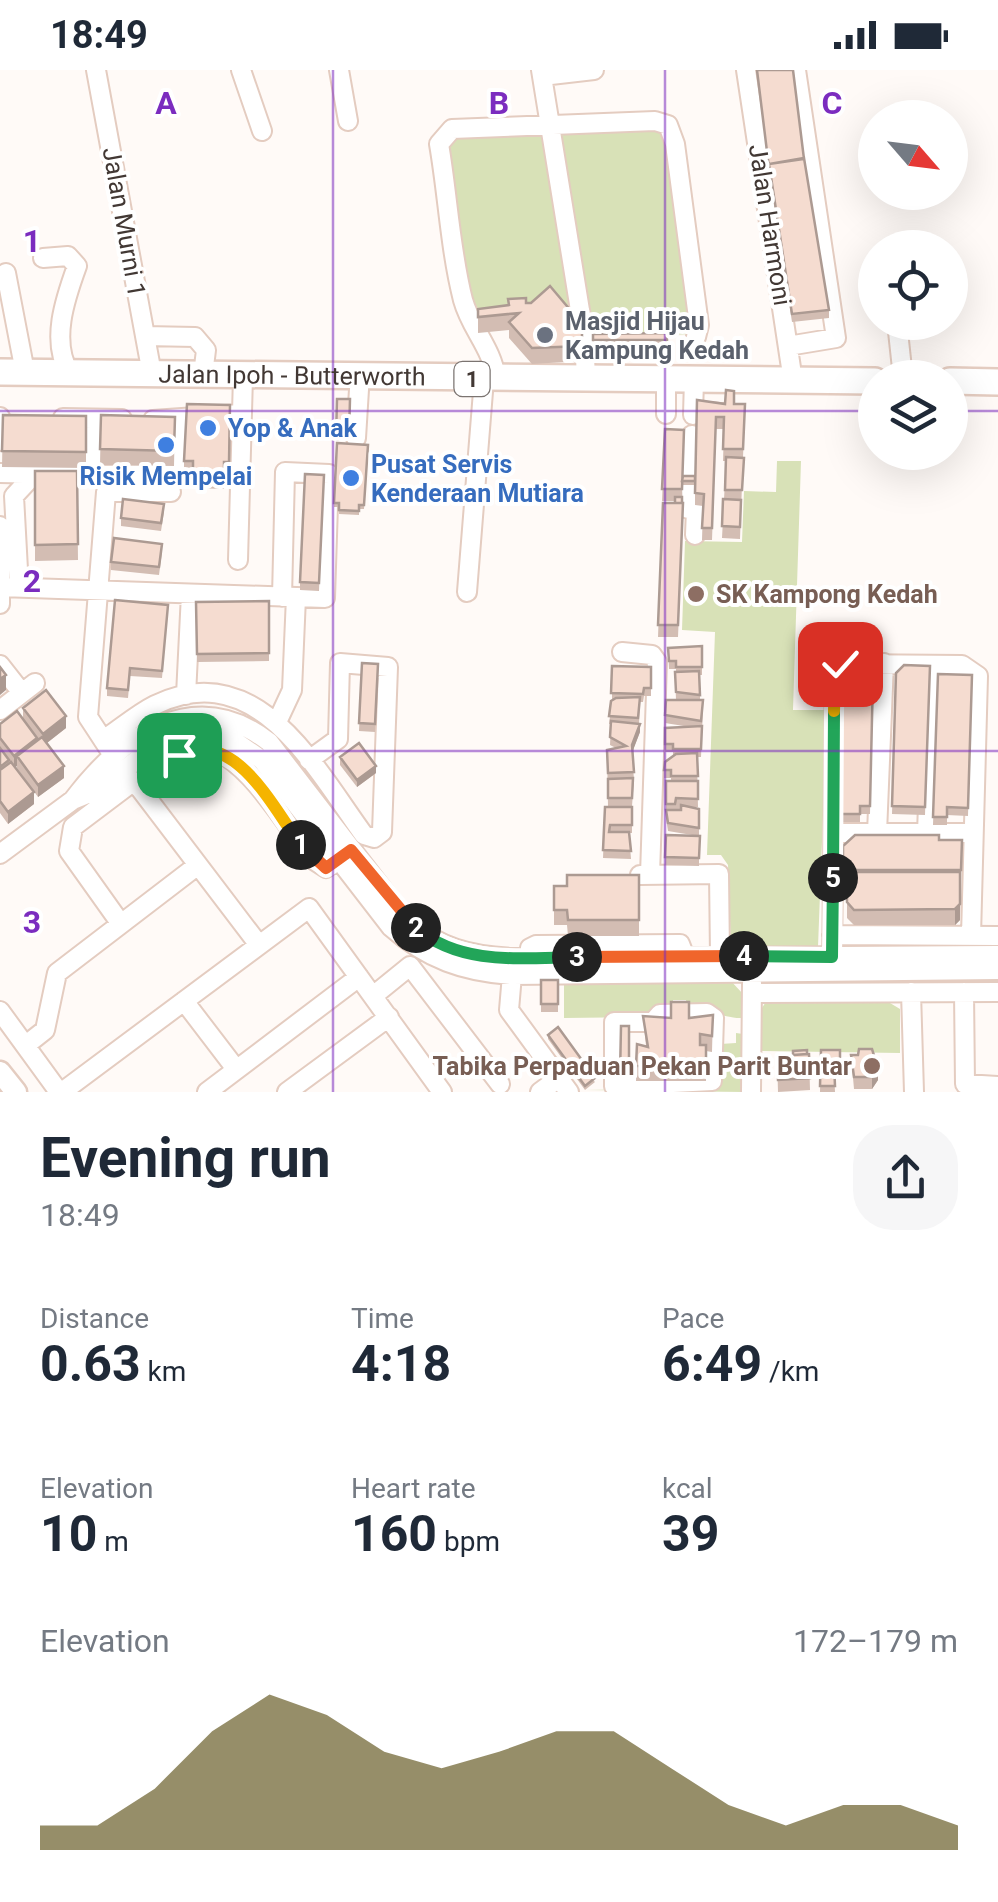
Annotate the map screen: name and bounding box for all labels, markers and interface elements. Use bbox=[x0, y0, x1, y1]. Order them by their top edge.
text: 18:49 bbox=[50, 13, 148, 57]
text: A bbox=[155, 84, 177, 122]
text: B bbox=[489, 84, 509, 122]
text: C bbox=[822, 84, 842, 122]
north arrow bbox=[858, 100, 968, 210]
map controls bbox=[858, 100, 968, 470]
street label: Jalan Harmoni bbox=[743, 142, 797, 308]
street label: Jalan Murni 1 bbox=[97, 145, 151, 299]
text: 1 bbox=[23, 222, 41, 260]
button: locate bbox=[858, 230, 968, 340]
place label: Masjid Hijau Kampung Kedah bbox=[565, 307, 749, 365]
marker: Masjid Hijau Kampung Kedah bbox=[534, 324, 556, 346]
street label: Jalan Ipoh - Butterworth bbox=[158, 359, 426, 391]
button: layers bbox=[858, 360, 968, 470]
road number: 1 bbox=[454, 362, 490, 396]
place label: Yop & Anak bbox=[228, 414, 358, 443]
marker: Yop & Anak bbox=[197, 417, 219, 439]
marker: Risik Mempelai bbox=[155, 434, 177, 456]
place label: Pusat Servis Kenderaan Mutiara bbox=[371, 450, 584, 508]
place label: Risik Mempelai bbox=[80, 462, 252, 491]
marker: Pusat Servis Kenderaan Mutiara bbox=[340, 467, 362, 489]
text: 2 bbox=[23, 562, 41, 600]
place label: SK Kampong Kedah bbox=[716, 580, 938, 609]
marker: SK Kampong Kedah bbox=[685, 583, 707, 605]
pin bbox=[798, 622, 883, 707]
icon: check bbox=[813, 637, 868, 692]
pin bbox=[137, 713, 222, 798]
icon: arrive bbox=[152, 728, 207, 783]
pin: 1 bbox=[276, 820, 326, 870]
text: 1 bbox=[293, 828, 309, 861]
pin: 5 bbox=[808, 853, 858, 903]
text: 5 bbox=[825, 861, 841, 894]
text: 3 bbox=[23, 903, 41, 941]
pin: 2 bbox=[391, 903, 441, 953]
text: 2 bbox=[408, 911, 424, 944]
pin: 4 bbox=[719, 931, 769, 981]
pin: 3 bbox=[552, 932, 602, 982]
text: 4 bbox=[736, 939, 752, 972]
text: 3 bbox=[569, 940, 585, 973]
place label: Tabika Perpaduan Pekan Parit Buntar bbox=[432, 1052, 852, 1081]
marker: Tabika Perpaduan Pekan Parit Buntar bbox=[861, 1055, 883, 1077]
button: share bbox=[853, 1125, 958, 1230]
text: Evening run bbox=[40, 1126, 331, 1190]
text: 18:49 bbox=[40, 1196, 120, 1234]
text: Distance bbox=[40, 1302, 149, 1335]
text: Time bbox=[351, 1302, 414, 1335]
text: Pace bbox=[662, 1302, 724, 1335]
text: 0.63 bbox=[40, 1335, 141, 1393]
text: 4:18 bbox=[351, 1335, 451, 1393]
text: 6:49 bbox=[662, 1335, 762, 1393]
text: km bbox=[141, 1355, 186, 1388]
text: /km bbox=[762, 1355, 819, 1388]
text: Elevation bbox=[40, 1472, 153, 1505]
text: Heart rate bbox=[351, 1472, 476, 1505]
text: kcal bbox=[662, 1472, 713, 1505]
text: 10 bbox=[40, 1505, 97, 1563]
text: 160 bbox=[351, 1505, 437, 1563]
text: 39 bbox=[662, 1505, 719, 1563]
text: m bbox=[97, 1525, 129, 1558]
text: bpm bbox=[437, 1525, 500, 1558]
text: Elevation bbox=[40, 1622, 170, 1660]
text: 172–179 m bbox=[793, 1622, 958, 1660]

